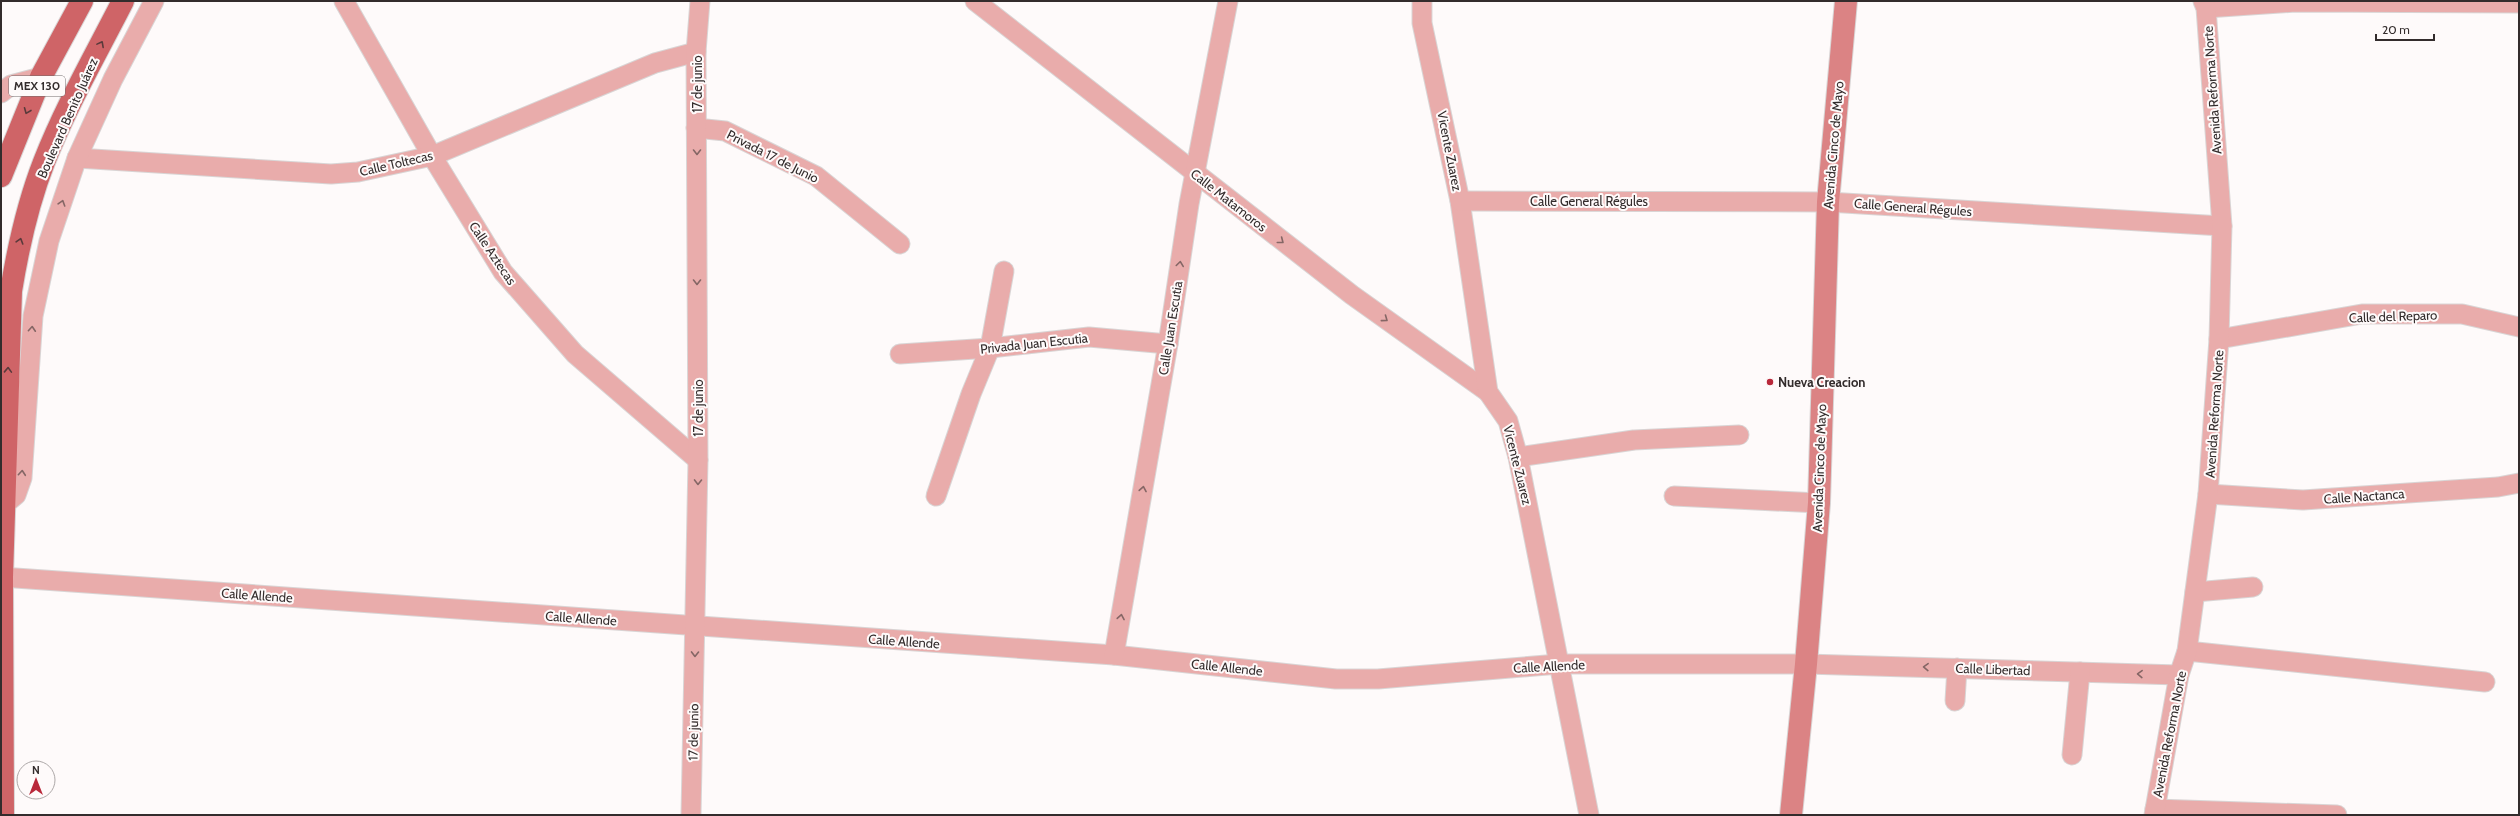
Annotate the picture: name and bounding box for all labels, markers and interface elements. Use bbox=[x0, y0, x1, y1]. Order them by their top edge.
scale bar bbox=[2376, 16, 2434, 42]
text: 20 m bbox=[2382, 22, 2410, 37]
street label: Avenida Reforma Norte bbox=[2200, 25, 2224, 155]
one-way arrow bbox=[96, 40, 104, 48]
street label: Boulevard Benito Juárez bbox=[33, 55, 101, 181]
street label: 17 de junio bbox=[689, 55, 706, 113]
road number: MEX 130 bbox=[9, 76, 65, 96]
street label: Avenida Cinco de Mayo bbox=[1819, 81, 1847, 209]
one-way arrow bbox=[24, 106, 32, 114]
street label: Vicente Zuarez bbox=[1434, 110, 1466, 192]
street label: Privada 17 de Junio bbox=[724, 126, 822, 186]
street label: Calle Toltecas bbox=[358, 147, 435, 179]
one-way arrow bbox=[693, 149, 701, 155]
street label: Calle Matamoros bbox=[1188, 165, 1271, 235]
street label: Calle General Régules bbox=[1530, 193, 1649, 209]
street label: Calle General Régules bbox=[1854, 195, 1973, 219]
one-way arrow bbox=[57, 199, 66, 206]
street label: Calle Aztecas bbox=[466, 218, 520, 288]
one-way arrow bbox=[1277, 236, 1284, 243]
one-way arrow bbox=[15, 238, 24, 245]
one-way arrow bbox=[1175, 261, 1184, 267]
one-way arrow bbox=[693, 279, 701, 285]
street label: Calle Juan Escutia bbox=[1155, 279, 1185, 376]
street label: Calle del Reparo bbox=[2348, 306, 2438, 326]
one-way arrow bbox=[1381, 314, 1388, 321]
one-way arrow bbox=[28, 326, 37, 332]
street label: Privada Juan Escutia bbox=[979, 329, 1089, 357]
street label: Avenida Reforma Norte bbox=[2202, 349, 2226, 479]
one-way arrow bbox=[4, 367, 12, 373]
place label: Nueva Creacion bbox=[1778, 374, 1866, 390]
marker: Nueva Creacion bbox=[1765, 377, 1775, 387]
street label: 17 de junio bbox=[690, 379, 707, 437]
street label: Avenida Cinco de Mayo bbox=[1809, 404, 1829, 532]
street label: Vicente Zuarez bbox=[1500, 424, 1536, 506]
one-way arrow bbox=[18, 469, 27, 476]
one-way arrow bbox=[694, 479, 702, 485]
one-way arrow bbox=[1138, 485, 1147, 492]
street label: Calle Nactanca bbox=[2323, 485, 2406, 507]
street label: Calle Allende bbox=[221, 585, 294, 606]
street label: Calle Allende bbox=[545, 608, 618, 629]
one-way arrow bbox=[1116, 613, 1124, 620]
street label: Calle Allende bbox=[868, 631, 941, 652]
one-way arrow bbox=[691, 651, 699, 657]
street label: Calle Allende bbox=[1191, 655, 1264, 679]
street label: Calle Allende bbox=[1513, 656, 1586, 676]
street label: Calle Libertad bbox=[1955, 660, 2031, 678]
one-way arrow bbox=[1923, 663, 1929, 672]
street label: Avenida Reforma Norte bbox=[2149, 669, 2189, 799]
one-way arrow bbox=[2137, 670, 2143, 678]
street label: 17 de junio bbox=[685, 703, 702, 761]
north arrow bbox=[16, 760, 56, 800]
text: N bbox=[32, 763, 40, 777]

